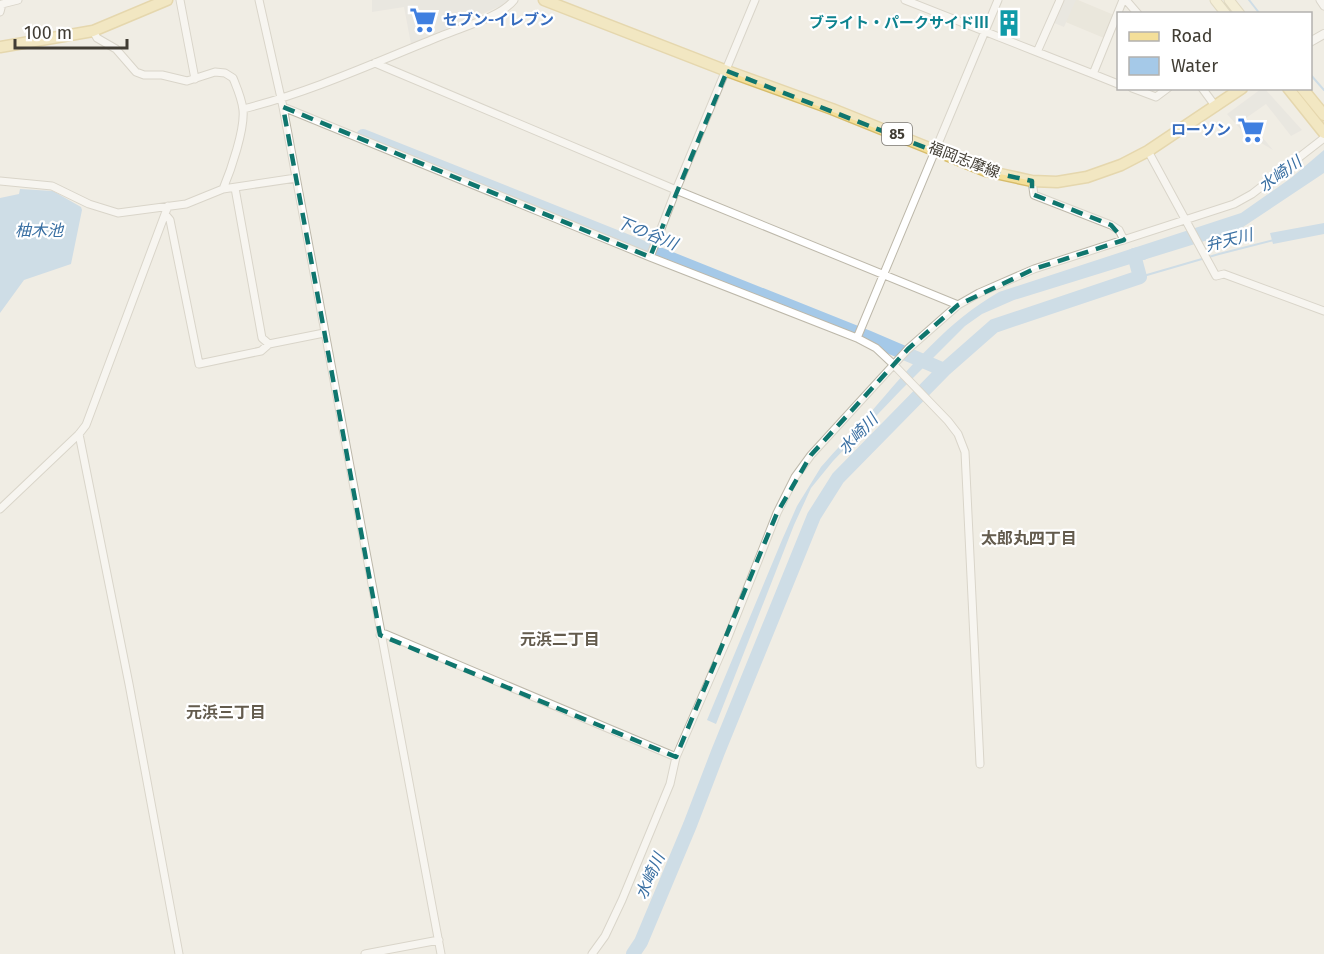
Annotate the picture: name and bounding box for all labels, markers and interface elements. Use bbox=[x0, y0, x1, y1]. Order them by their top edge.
supermarket icon: セブン-イレブン bbox=[408, 5, 438, 35]
building icon: ブライト・パークサイドⅢ bbox=[994, 8, 1024, 38]
place label: セブン-イレブン bbox=[443, 11, 554, 29]
scale bar bbox=[15, 12, 128, 50]
legend bbox=[1117, 12, 1312, 90]
place label: ブライト・パークサイドⅢ bbox=[809, 14, 989, 32]
text: 100 m bbox=[24, 22, 72, 44]
text: Road bbox=[1171, 25, 1213, 47]
text: Water bbox=[1171, 55, 1218, 77]
supermarket icon: ローソン bbox=[1236, 115, 1266, 145]
place label: ローソン bbox=[1171, 121, 1231, 139]
road number: 85 bbox=[882, 123, 912, 145]
street label: 福岡志摩線 bbox=[926, 138, 1002, 182]
water label: 水崎川 bbox=[1255, 151, 1307, 196]
water label: 下の谷川 bbox=[614, 212, 682, 255]
water label: 柚木池 bbox=[15, 221, 65, 240]
water label: 弁天川 bbox=[1203, 224, 1257, 255]
water label: 水崎川 bbox=[834, 409, 883, 458]
district label: 太郎丸四丁目 bbox=[981, 529, 1077, 548]
district label: 元浜二丁目 bbox=[520, 630, 600, 649]
district label: 元浜三丁目 bbox=[186, 703, 266, 722]
water label: 水崎川 bbox=[632, 848, 669, 902]

